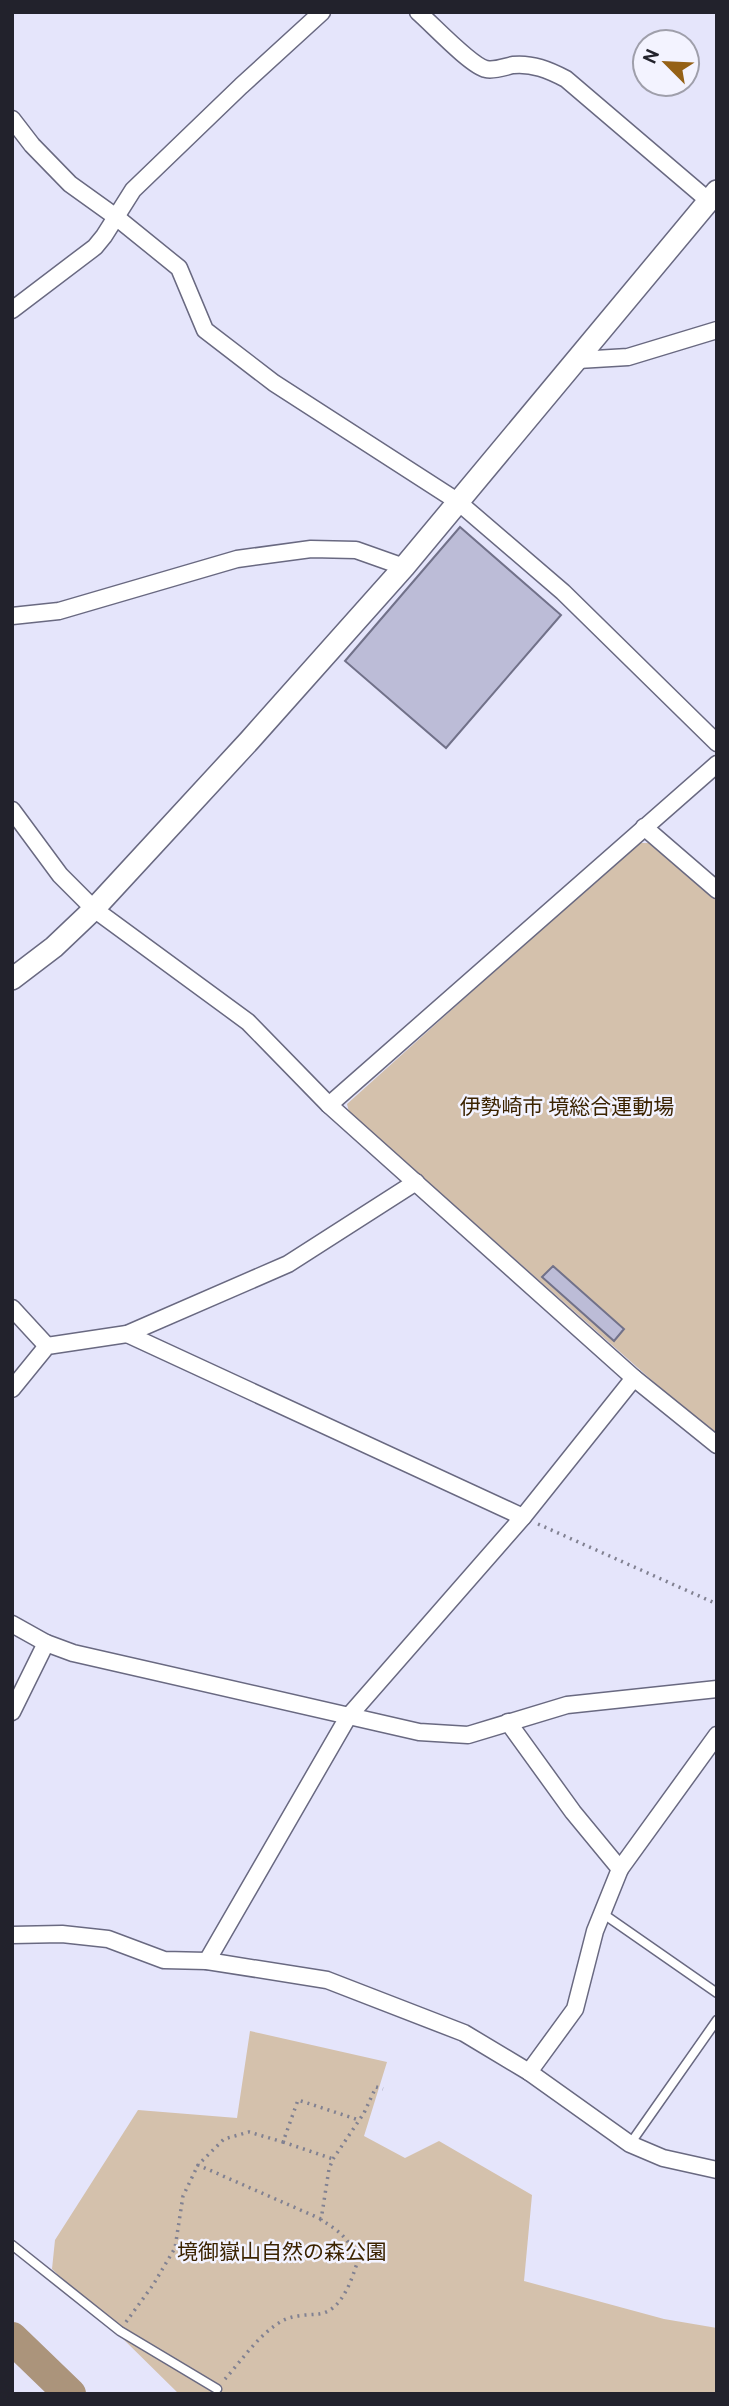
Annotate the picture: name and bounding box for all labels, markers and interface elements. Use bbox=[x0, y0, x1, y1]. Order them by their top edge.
north arrow bbox=[631, 28, 701, 98]
text: N bbox=[638, 45, 664, 67]
park label: 伊勢崎市 境総合運動場 bbox=[460, 1094, 674, 1119]
park label: 境御嶽山自然の森公園 bbox=[177, 2239, 387, 2264]

